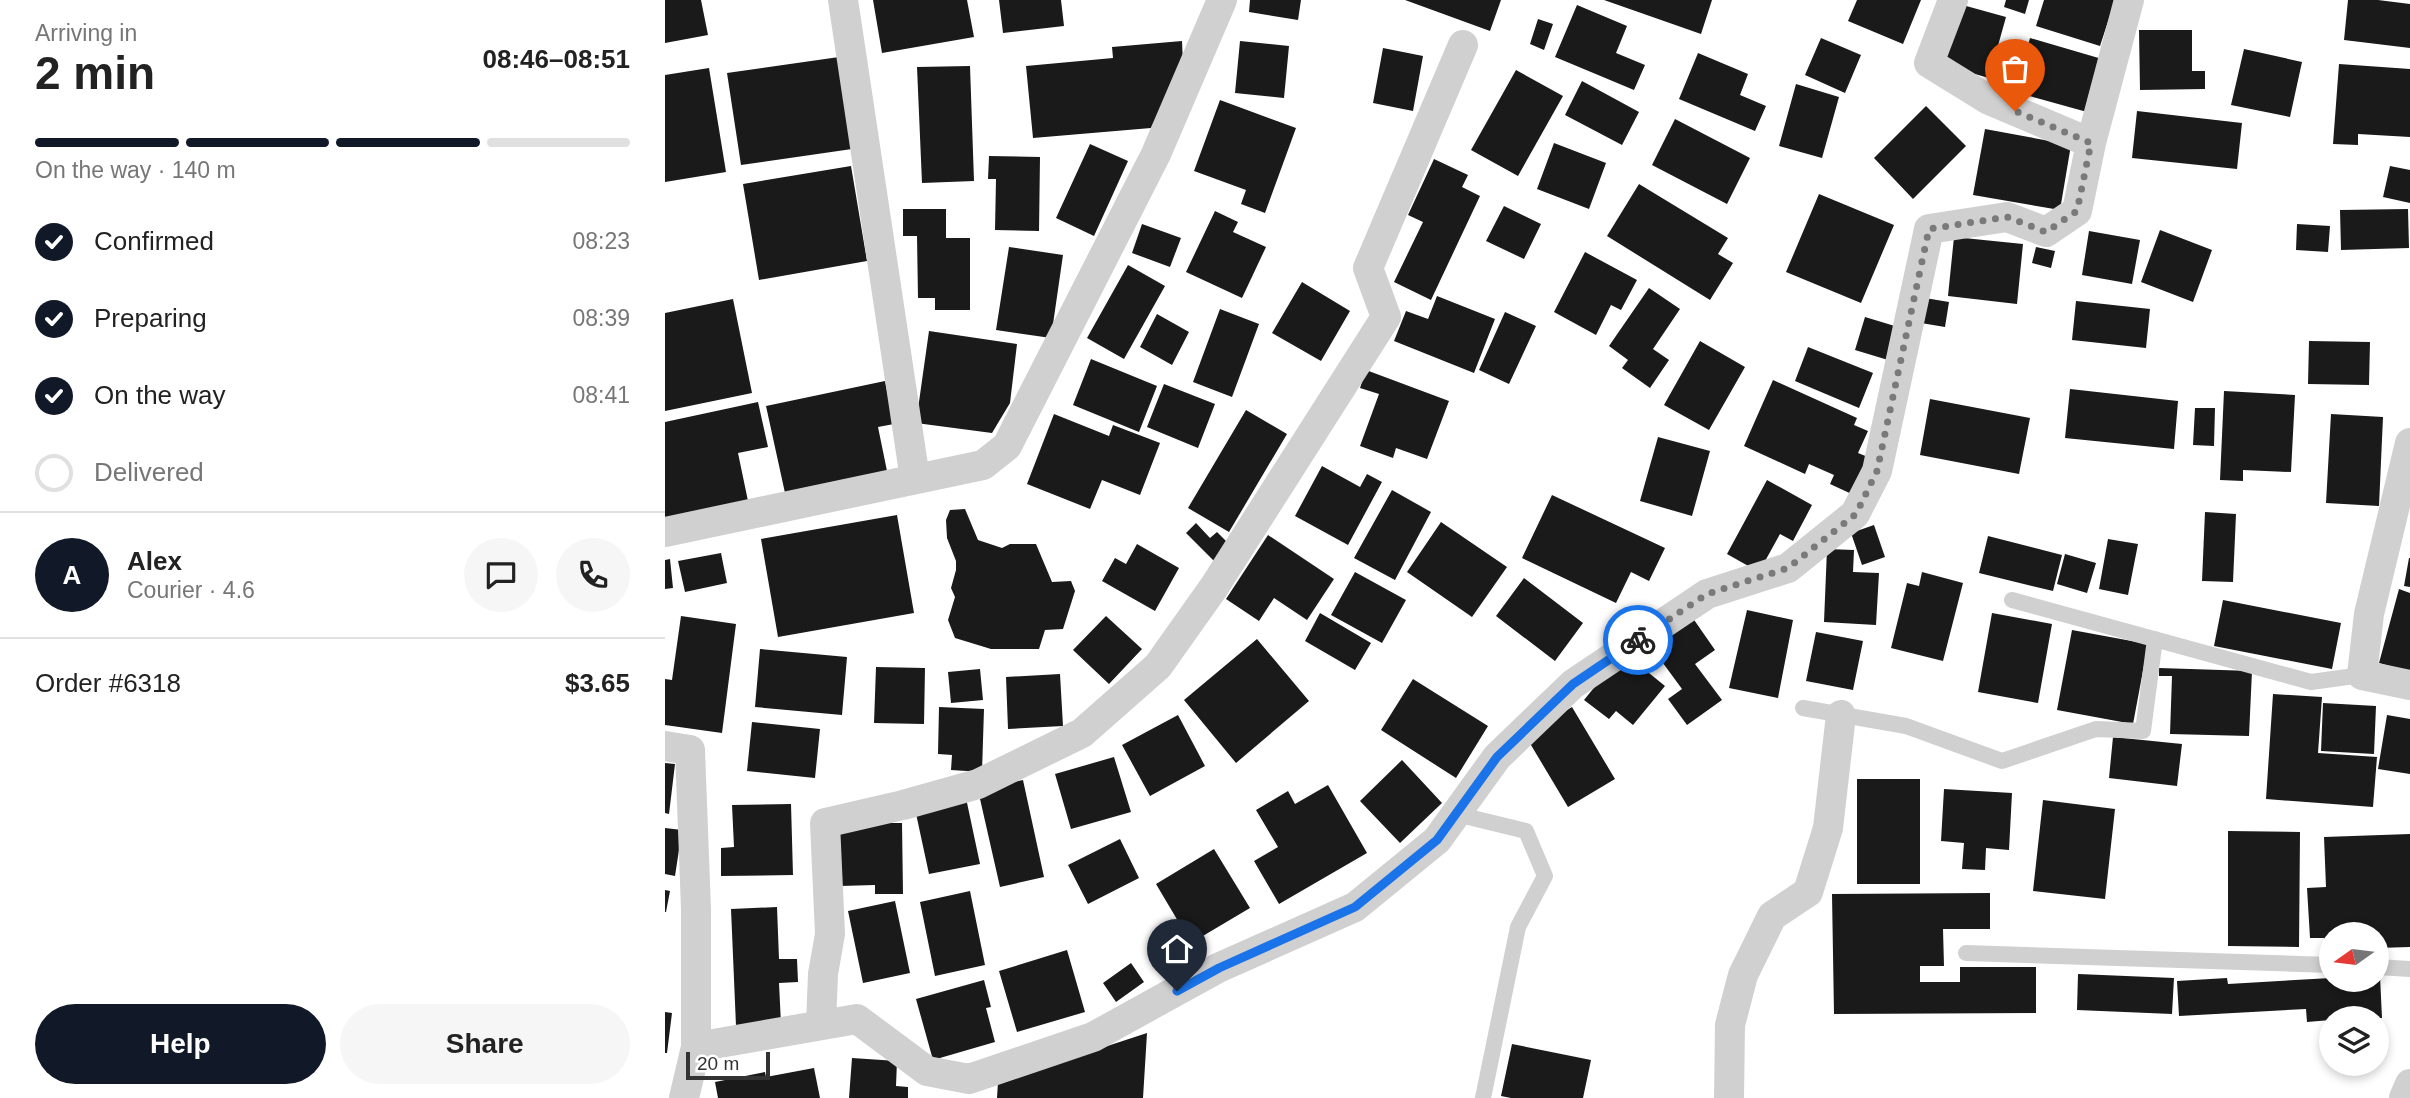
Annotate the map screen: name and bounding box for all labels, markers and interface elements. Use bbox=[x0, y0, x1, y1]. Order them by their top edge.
text: Arriving in bbox=[35, 20, 137, 46]
pin bbox=[1985, 39, 2045, 111]
text: 08:46–08:51 bbox=[483, 44, 630, 74]
text: 2 min bbox=[35, 47, 155, 99]
icon: bag bbox=[1996, 50, 2034, 88]
text: On the way · 140 m bbox=[35, 157, 236, 183]
icon: check bbox=[35, 223, 73, 261]
text: Confirmed bbox=[94, 226, 214, 256]
text: 08:23 bbox=[572, 228, 630, 254]
icon: check bbox=[35, 300, 73, 338]
text: Preparing bbox=[94, 303, 207, 333]
text: 08:39 bbox=[572, 305, 630, 331]
icon: check bbox=[35, 377, 73, 415]
text: On the way bbox=[94, 380, 226, 410]
text: 08:41 bbox=[572, 382, 630, 408]
text: Delivered bbox=[94, 457, 204, 487]
button: chat bbox=[464, 538, 538, 612]
button: phone bbox=[556, 538, 630, 612]
text: Alex bbox=[127, 546, 182, 576]
text: A bbox=[63, 560, 81, 590]
text: Courier · 4.6 bbox=[127, 577, 255, 603]
courier bbox=[1603, 605, 1673, 675]
icon: bike bbox=[1619, 621, 1657, 659]
text: Order #6318 bbox=[35, 668, 181, 698]
text: $3.65 bbox=[565, 668, 630, 698]
pin bbox=[1147, 919, 1207, 991]
north arrow bbox=[2319, 922, 2389, 992]
map controls bbox=[2319, 922, 2389, 1076]
icon: home bbox=[1158, 930, 1196, 968]
button: Help bbox=[35, 1004, 326, 1084]
button: Share bbox=[340, 1004, 630, 1084]
button: layers bbox=[2319, 1006, 2389, 1076]
scale bar bbox=[686, 1049, 770, 1081]
text: 20 m bbox=[697, 1053, 739, 1074]

